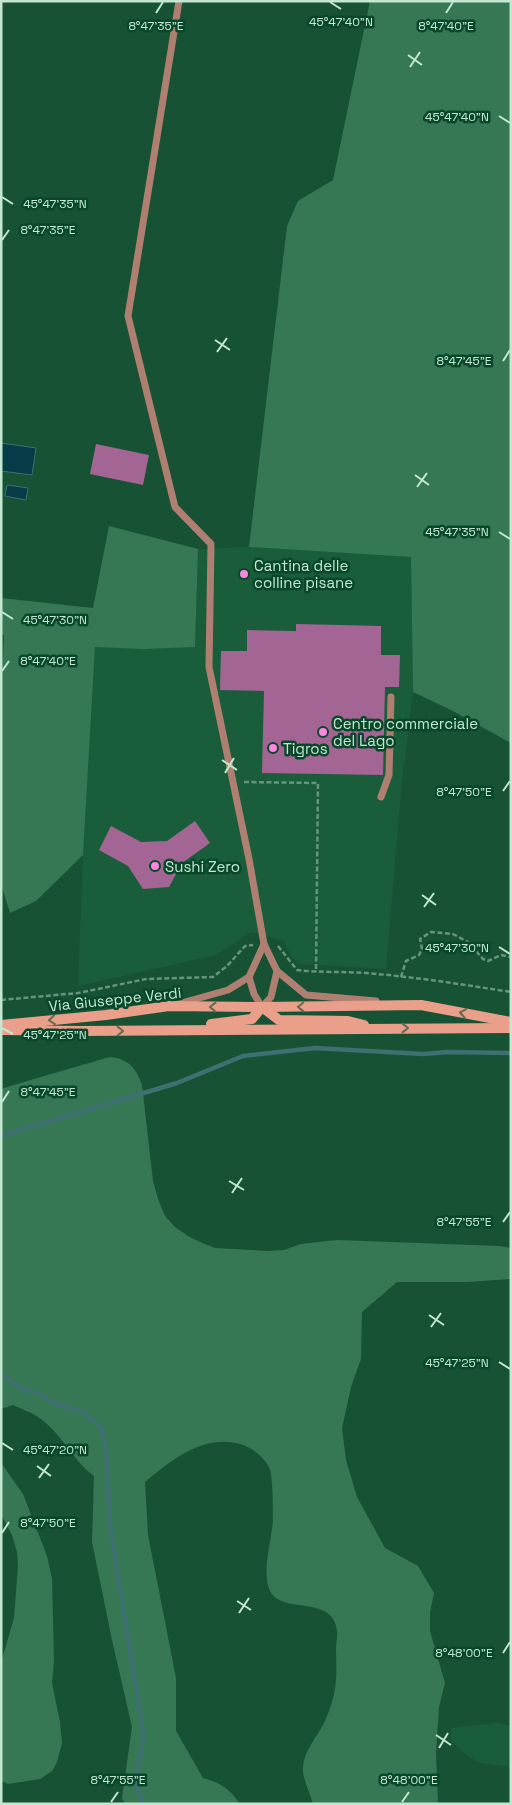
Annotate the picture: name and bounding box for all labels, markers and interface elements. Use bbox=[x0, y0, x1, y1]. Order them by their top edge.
text: 45°47'40"N bbox=[309, 14, 373, 30]
text: 8°47'35"E bbox=[128, 18, 184, 34]
text: 8°47'40"E bbox=[418, 18, 474, 34]
text: 45°47'40"N bbox=[425, 109, 489, 125]
text: 45°47'35"N bbox=[23, 196, 87, 212]
text: 8°47'35"E bbox=[20, 222, 76, 238]
text: 8°47'45"E bbox=[437, 353, 492, 369]
text: 45°47'35"N bbox=[425, 524, 489, 540]
place label: Cantina delle colline pisane bbox=[254, 556, 353, 592]
marker: Cantina delle colline pisane bbox=[238, 568, 250, 580]
text: 45°47'30"N bbox=[23, 612, 87, 628]
text: 8°47'40"E bbox=[20, 653, 76, 669]
place label: Centro commerciale del Lago bbox=[333, 714, 478, 750]
marker: Centro commerciale del Lago bbox=[317, 726, 329, 738]
place label: Tigros bbox=[283, 739, 328, 758]
marker: Tigros bbox=[267, 742, 279, 754]
text: 8°47'50"E bbox=[436, 784, 492, 800]
place label: Sushi Zero bbox=[165, 857, 240, 876]
marker: Sushi Zero bbox=[149, 860, 161, 872]
text: 45°47'30"N bbox=[425, 940, 489, 956]
street label: Via Giuseppe Verdi bbox=[48, 983, 182, 1015]
one-way arrow bbox=[209, 1001, 217, 1012]
one-way arrow bbox=[297, 1001, 305, 1012]
one-way arrow bbox=[458, 1008, 467, 1018]
one-way arrow bbox=[48, 1014, 56, 1025]
one-way arrow bbox=[402, 1023, 409, 1033]
one-way arrow bbox=[116, 1026, 124, 1036]
text: 45°47'25"N bbox=[23, 1027, 87, 1043]
text: 8°47'45"E bbox=[21, 1084, 76, 1100]
text: 8°47'55"E bbox=[436, 1214, 492, 1230]
text: 45°47'25"N bbox=[425, 1355, 489, 1371]
text: 45°47'20"N bbox=[23, 1442, 87, 1458]
text: 8°47'50"E bbox=[20, 1515, 76, 1531]
text: 8°48'00"E bbox=[435, 1645, 493, 1661]
text: 8°47'55"E bbox=[90, 1772, 146, 1788]
text: 8°48'00"E bbox=[380, 1772, 438, 1788]

